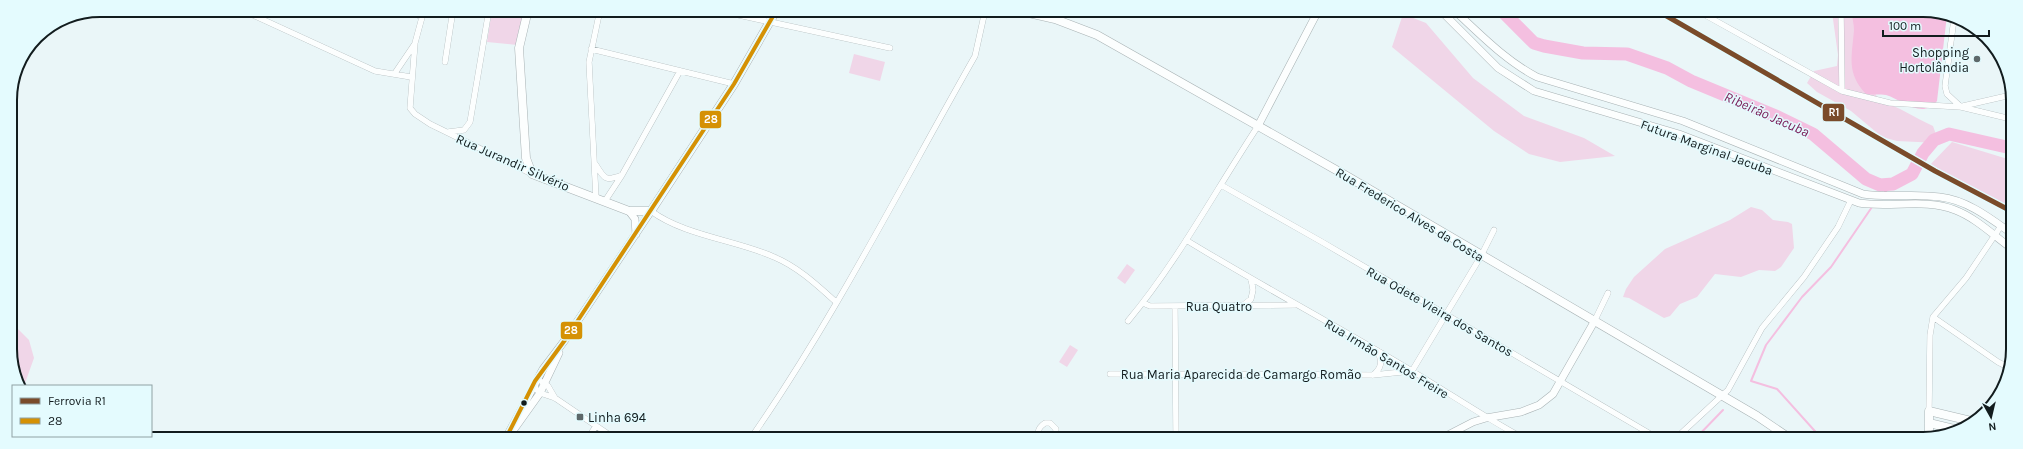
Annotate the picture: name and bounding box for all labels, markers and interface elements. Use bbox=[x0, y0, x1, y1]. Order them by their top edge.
scale bar bbox=[1883, 12, 1989, 38]
text: 100 m bbox=[1889, 19, 1921, 33]
place label: Shopping Hortolândia bbox=[1899, 45, 1970, 75]
marker: Shopping Hortolândia bbox=[1972, 54, 1982, 64]
water label: Ribeirão Jacuba bbox=[1722, 88, 1812, 141]
line badge: R1 bbox=[1822, 103, 1845, 122]
text: R1 bbox=[1828, 106, 1840, 119]
line badge: 28 bbox=[699, 110, 722, 129]
text: 28 bbox=[704, 113, 718, 126]
street label: Futura Marginal Jacuba bbox=[1639, 117, 1775, 178]
street label: Rua Jurandir Silvério bbox=[454, 131, 572, 194]
street label: Rua Frederico Alves da Costa bbox=[1333, 164, 1487, 265]
street label: Rua Odete Vieira dos Santos bbox=[1364, 263, 1516, 360]
street label: Rua Quatro bbox=[1186, 299, 1252, 314]
street label: Rua Irmão Santos Freire bbox=[1322, 315, 1452, 402]
line badge: 28 bbox=[560, 321, 583, 340]
text: 28 bbox=[564, 324, 578, 337]
street label: Rua Maria Aparecida de Camargo Romão bbox=[1121, 367, 1361, 382]
legend bbox=[12, 385, 152, 437]
text: Ferrovia R1 bbox=[48, 394, 106, 408]
north arrow bbox=[1971, 397, 2011, 437]
unlabelled marker bbox=[519, 398, 529, 408]
place label: Linha 694 bbox=[588, 410, 646, 425]
marker: Linha 694 bbox=[575, 412, 585, 422]
text: 28 bbox=[48, 414, 62, 428]
text: N bbox=[1988, 419, 1997, 433]

